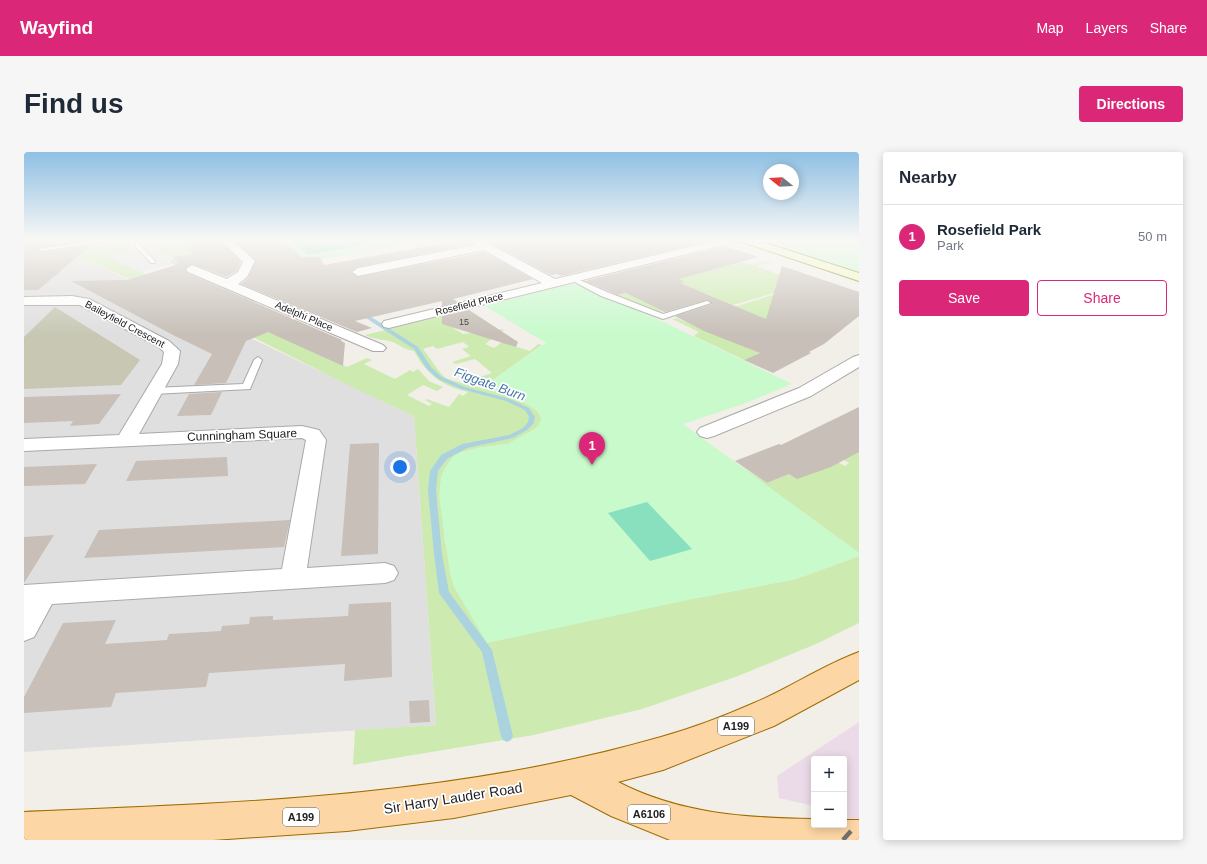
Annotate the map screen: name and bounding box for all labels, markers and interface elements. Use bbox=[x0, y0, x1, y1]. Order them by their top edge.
text: Wayfind bbox=[20, 17, 93, 38]
text: Map bbox=[1036, 20, 1064, 36]
text: Layers bbox=[1086, 20, 1128, 36]
text: Share bbox=[1150, 20, 1187, 36]
button: Directions bbox=[1079, 86, 1183, 122]
text: Find us bbox=[24, 88, 124, 119]
north arrow bbox=[763, 164, 799, 200]
text: Nearby bbox=[899, 168, 957, 187]
text: Rosefield Park bbox=[937, 221, 1041, 238]
text: 1 bbox=[908, 229, 916, 244]
text: 50 m bbox=[1138, 229, 1167, 244]
text: Park bbox=[937, 238, 964, 253]
button: Save bbox=[899, 280, 1029, 316]
button: Share bbox=[1037, 280, 1167, 316]
street label: Rosefield Place bbox=[434, 290, 504, 318]
street label: Baileyfield Crescent bbox=[83, 298, 167, 350]
street label: Adelphi Place bbox=[274, 299, 335, 333]
house number: 15 bbox=[459, 317, 469, 327]
water label: Figgate Burn bbox=[452, 364, 528, 404]
street label: Cunningham Square bbox=[187, 426, 298, 444]
pin: 1 bbox=[579, 432, 605, 465]
your location bbox=[390, 457, 410, 477]
road number: A199 bbox=[718, 717, 754, 735]
map controls bbox=[811, 756, 847, 828]
button: + bbox=[811, 756, 847, 792]
street label: Sir Harry Lauder Road bbox=[383, 779, 523, 817]
button: − bbox=[811, 792, 847, 828]
road number: A6106 bbox=[628, 805, 670, 823]
road number: A199 bbox=[283, 808, 319, 826]

